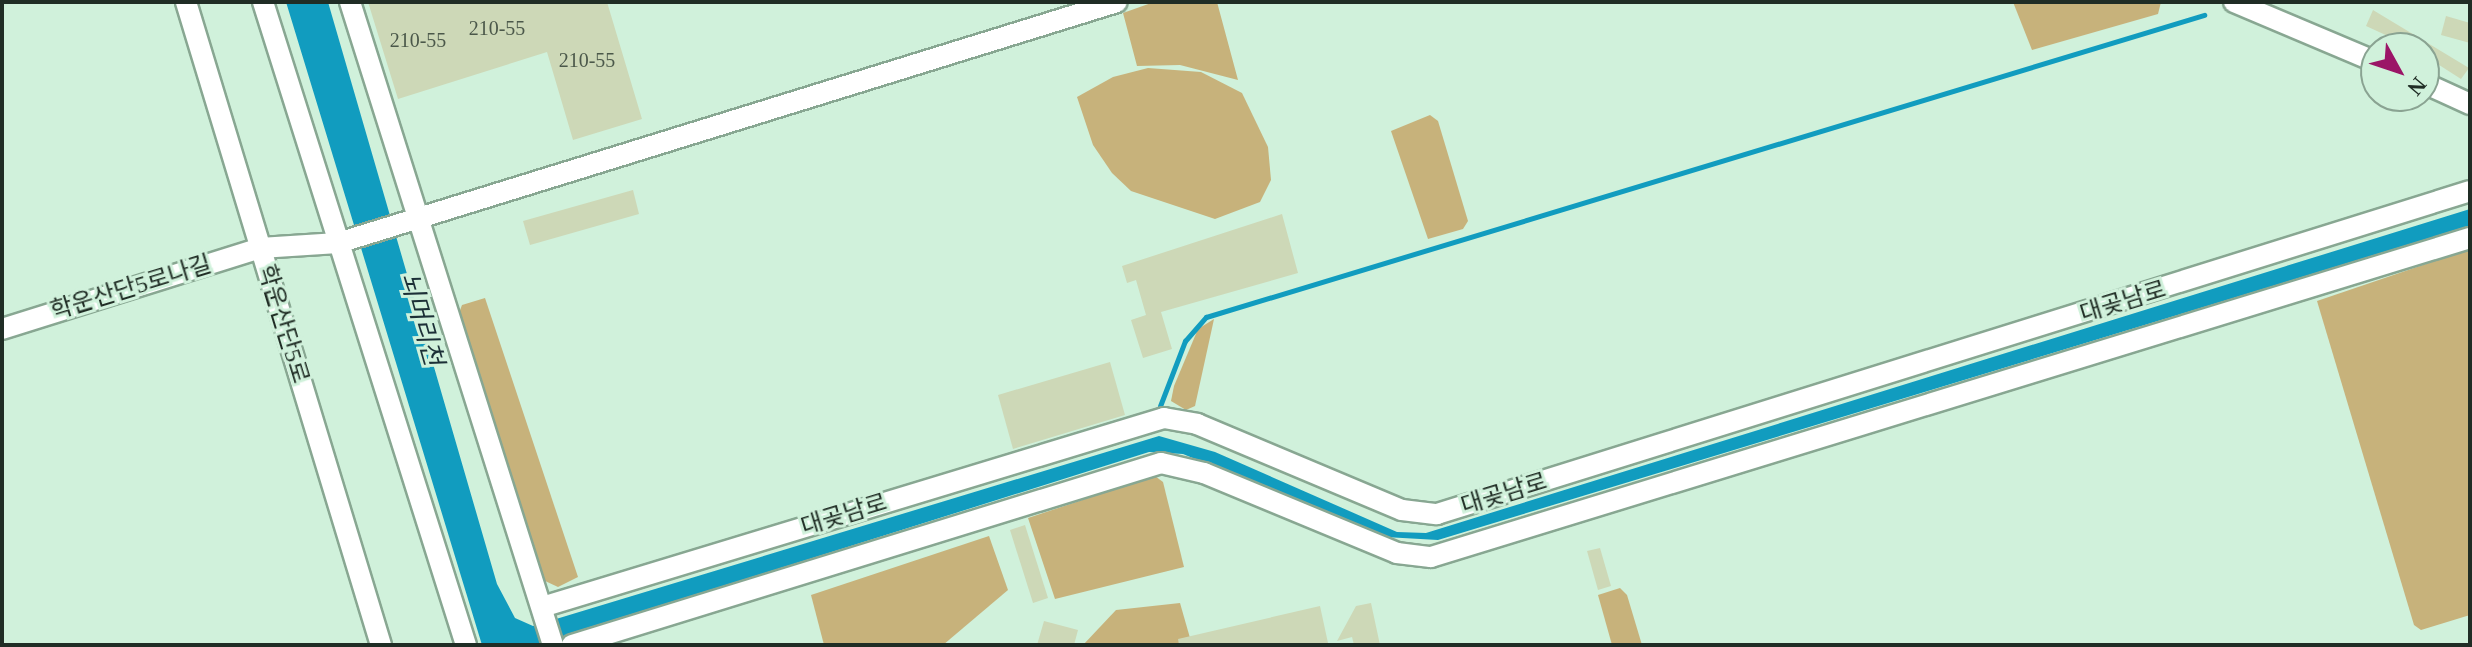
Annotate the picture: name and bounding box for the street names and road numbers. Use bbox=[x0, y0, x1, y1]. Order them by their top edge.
street label: 학운산단5로나길 bbox=[47, 250, 215, 326]
street label: 학운산단5로 bbox=[251, 261, 315, 387]
street label: 대곶남로 bbox=[2077, 275, 2169, 329]
street label: 대곶남로 bbox=[1458, 467, 1550, 521]
street label: 대곶남로 bbox=[798, 488, 890, 542]

